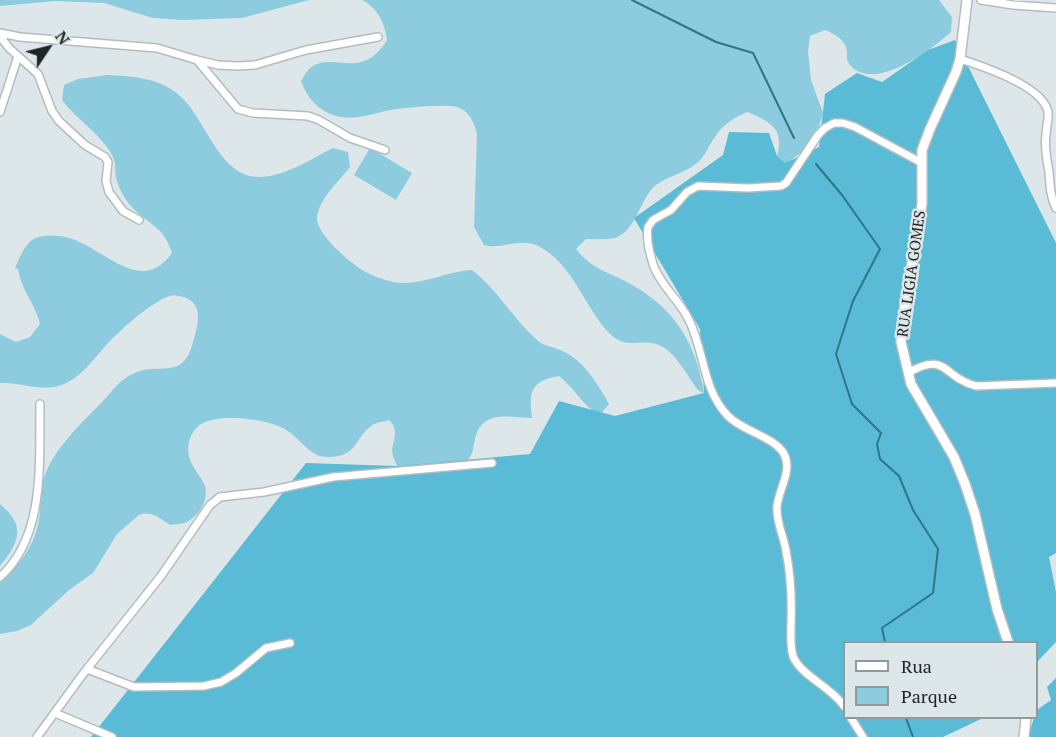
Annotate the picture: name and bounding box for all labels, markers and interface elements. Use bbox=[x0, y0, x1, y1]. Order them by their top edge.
north arrow bbox=[18, 18, 78, 78]
text: N bbox=[50, 26, 75, 49]
street label: RUA LIGIA GOMES bbox=[894, 210, 930, 338]
legend bbox=[843, 641, 1038, 719]
text: Rua bbox=[901, 654, 932, 678]
text: Parque bbox=[901, 684, 957, 708]

